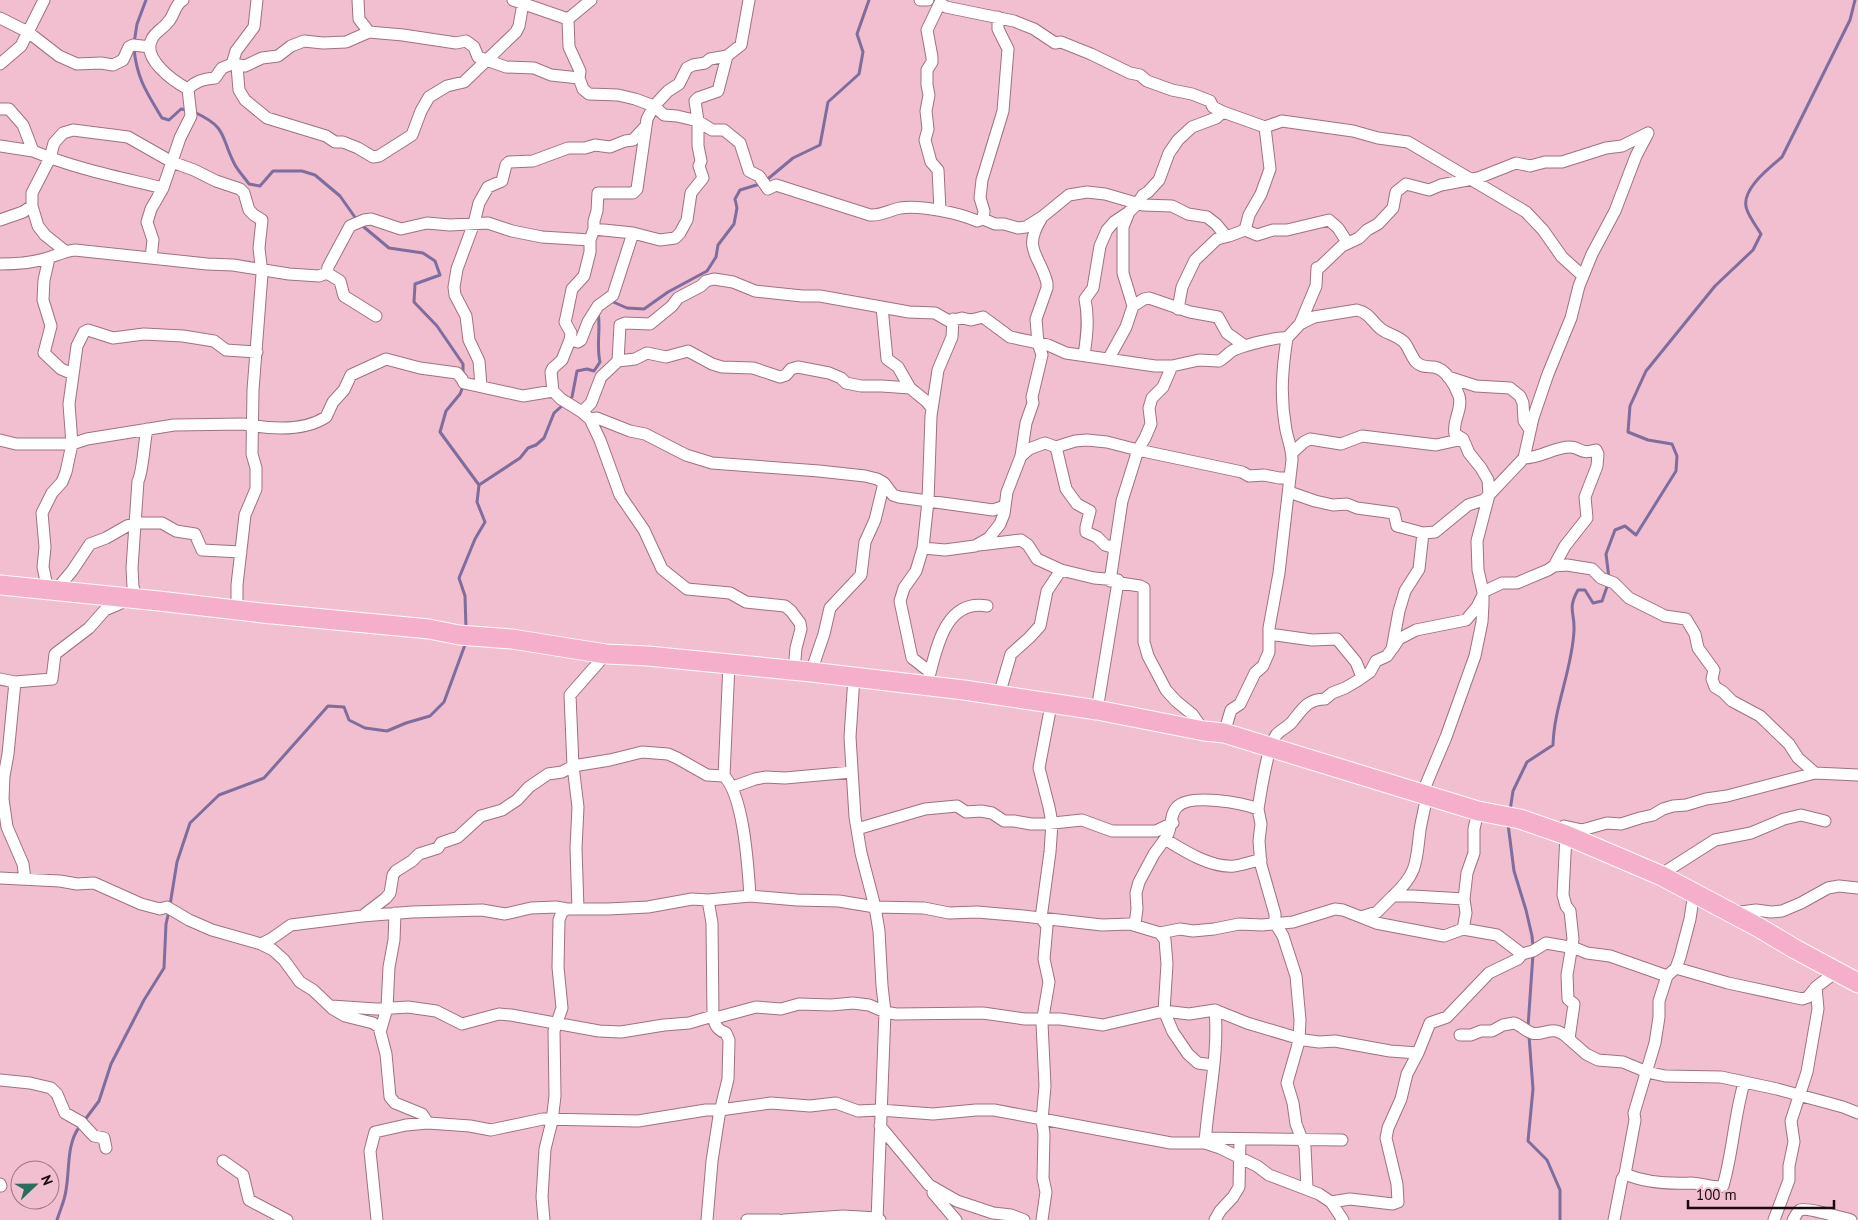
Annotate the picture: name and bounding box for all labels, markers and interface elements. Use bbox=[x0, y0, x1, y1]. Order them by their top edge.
north arrow bbox=[10, 1160, 60, 1210]
text: N bbox=[37, 1172, 57, 1188]
scale bar bbox=[1688, 1178, 1834, 1210]
text: 100 m bbox=[1696, 1185, 1737, 1204]

